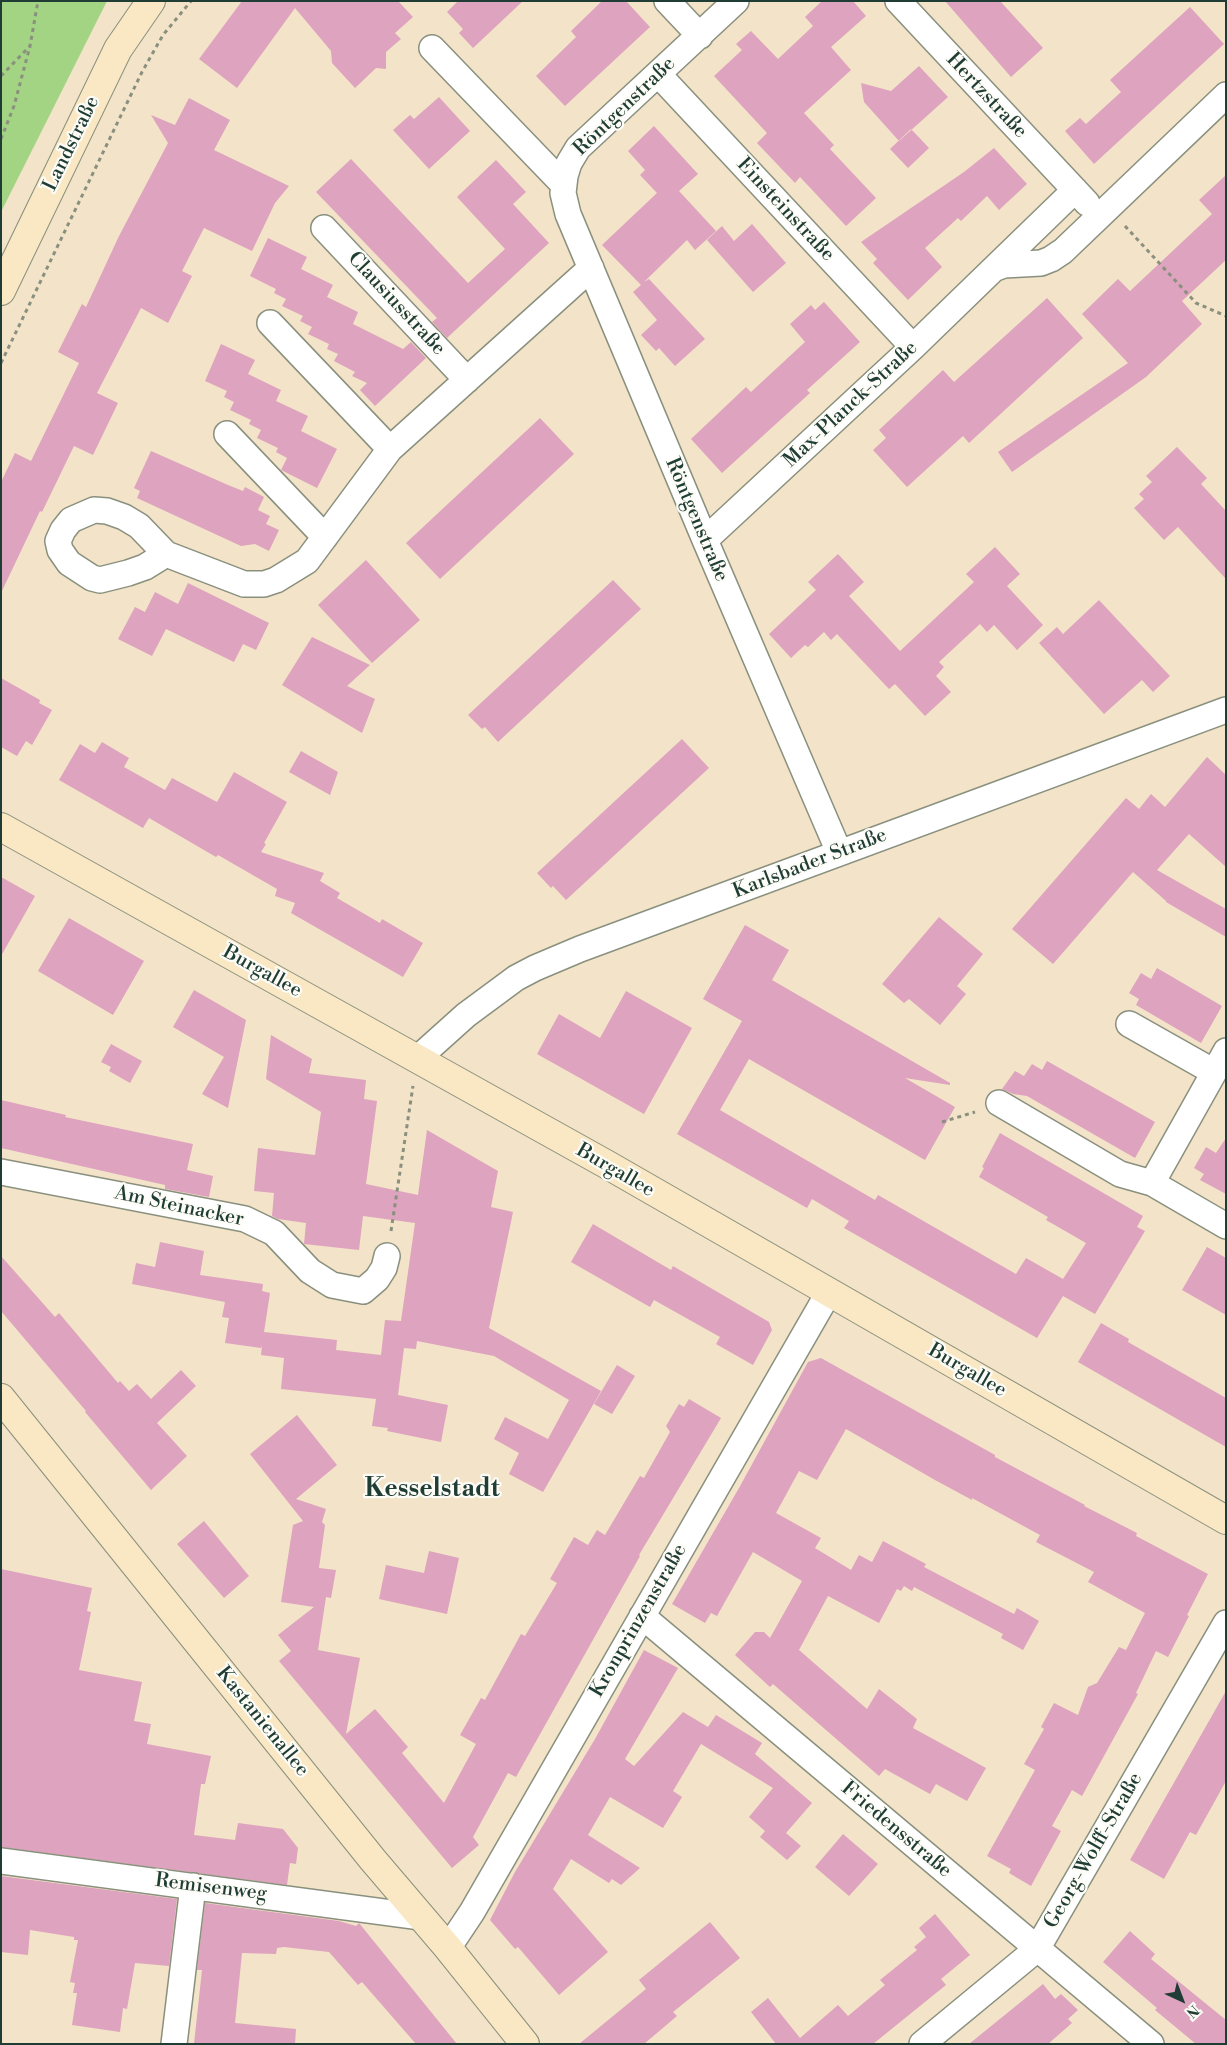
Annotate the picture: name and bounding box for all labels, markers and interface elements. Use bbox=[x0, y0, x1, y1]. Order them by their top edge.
street label: Hertzstraße bbox=[940, 48, 1032, 144]
street label: Röntgenstraße bbox=[569, 53, 681, 161]
street label: Landstraße bbox=[39, 93, 105, 195]
street label: Einsteinstraße bbox=[731, 153, 839, 267]
street label: Clausiusstraße bbox=[342, 247, 450, 361]
street label: Max-Planck-Straße bbox=[779, 337, 923, 473]
street label: Röntgenstraße bbox=[659, 455, 733, 585]
street label: Karlsbader Straße bbox=[730, 824, 890, 904]
street label: Burgallee bbox=[218, 941, 306, 1003]
street label: Burgallee bbox=[572, 1139, 658, 1203]
street label: Am Steinacker bbox=[112, 1182, 246, 1232]
street label: Burgallee bbox=[924, 1339, 1010, 1403]
district label: Kesselstadt bbox=[364, 1475, 500, 1505]
street label: Kronprinzenstraße bbox=[585, 1540, 693, 1702]
street label: Kastanienallee bbox=[210, 1662, 314, 1782]
street label: Georg-Wolff-Straße bbox=[1040, 1769, 1148, 1933]
street label: Friedensstraße bbox=[836, 1777, 956, 1883]
street label: Remisenweg bbox=[154, 1869, 268, 1907]
north arrow bbox=[1157, 1975, 1207, 2025]
text: N bbox=[1182, 2001, 1202, 2021]

